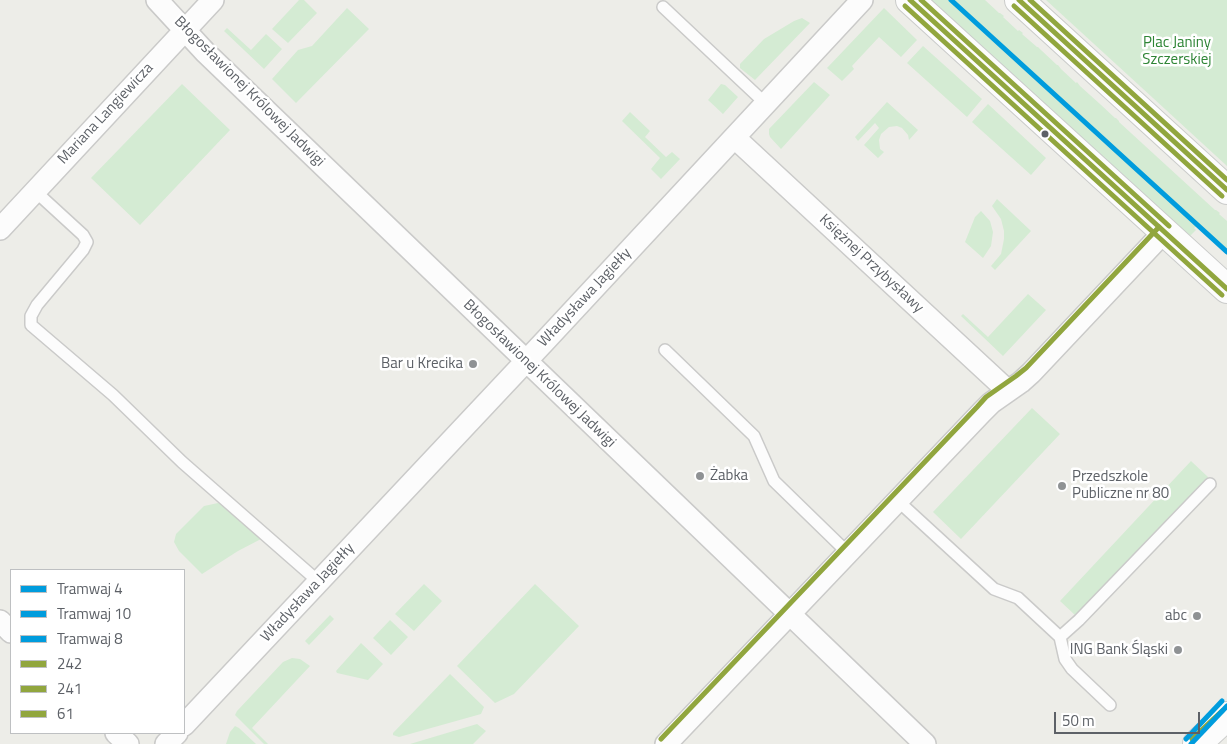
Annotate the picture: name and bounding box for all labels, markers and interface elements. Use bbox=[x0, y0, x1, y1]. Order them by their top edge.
street label: Błogosławionej Królowej Jadwigi bbox=[170, 13, 328, 171]
park label: Plac Janiny Szczerskiej bbox=[1142, 34, 1212, 69]
street label: Mariana Langiewicza bbox=[54, 60, 158, 168]
unlabelled marker bbox=[1040, 129, 1050, 139]
street label: Księżnej Przybysławy bbox=[815, 211, 927, 317]
street label: Władysława Jagiełły bbox=[534, 245, 636, 351]
street label: Błogosławionej Królowej Jadwigi bbox=[459, 296, 619, 452]
place label: Bar u Krecika bbox=[381, 355, 463, 373]
marker: Bar u Krecika bbox=[467, 358, 479, 370]
place label: Żabka bbox=[710, 467, 748, 485]
place label: Przedszkole Publiczne nr 80 bbox=[1072, 468, 1169, 503]
marker: Żabka bbox=[694, 470, 706, 482]
marker: Przedszkole Publiczne nr 80 bbox=[1056, 480, 1068, 492]
street label: Władysława Jagiełły bbox=[257, 540, 359, 646]
legend bbox=[10, 569, 185, 734]
text: Tramwaj 4 bbox=[57, 577, 123, 600]
text: Tramwaj 10 bbox=[57, 602, 131, 625]
place label: abc bbox=[1165, 607, 1187, 625]
marker: abc bbox=[1191, 610, 1203, 622]
text: Tramwaj 8 bbox=[57, 627, 123, 650]
place label: ING Bank Śląski bbox=[1070, 641, 1168, 659]
marker: ING Bank Śląski bbox=[1172, 644, 1184, 656]
text: 242 bbox=[57, 652, 82, 675]
text: 241 bbox=[57, 677, 82, 700]
text: 61 bbox=[57, 702, 74, 725]
scale bar bbox=[1057, 702, 1203, 734]
text: 50 m bbox=[1062, 709, 1095, 732]

